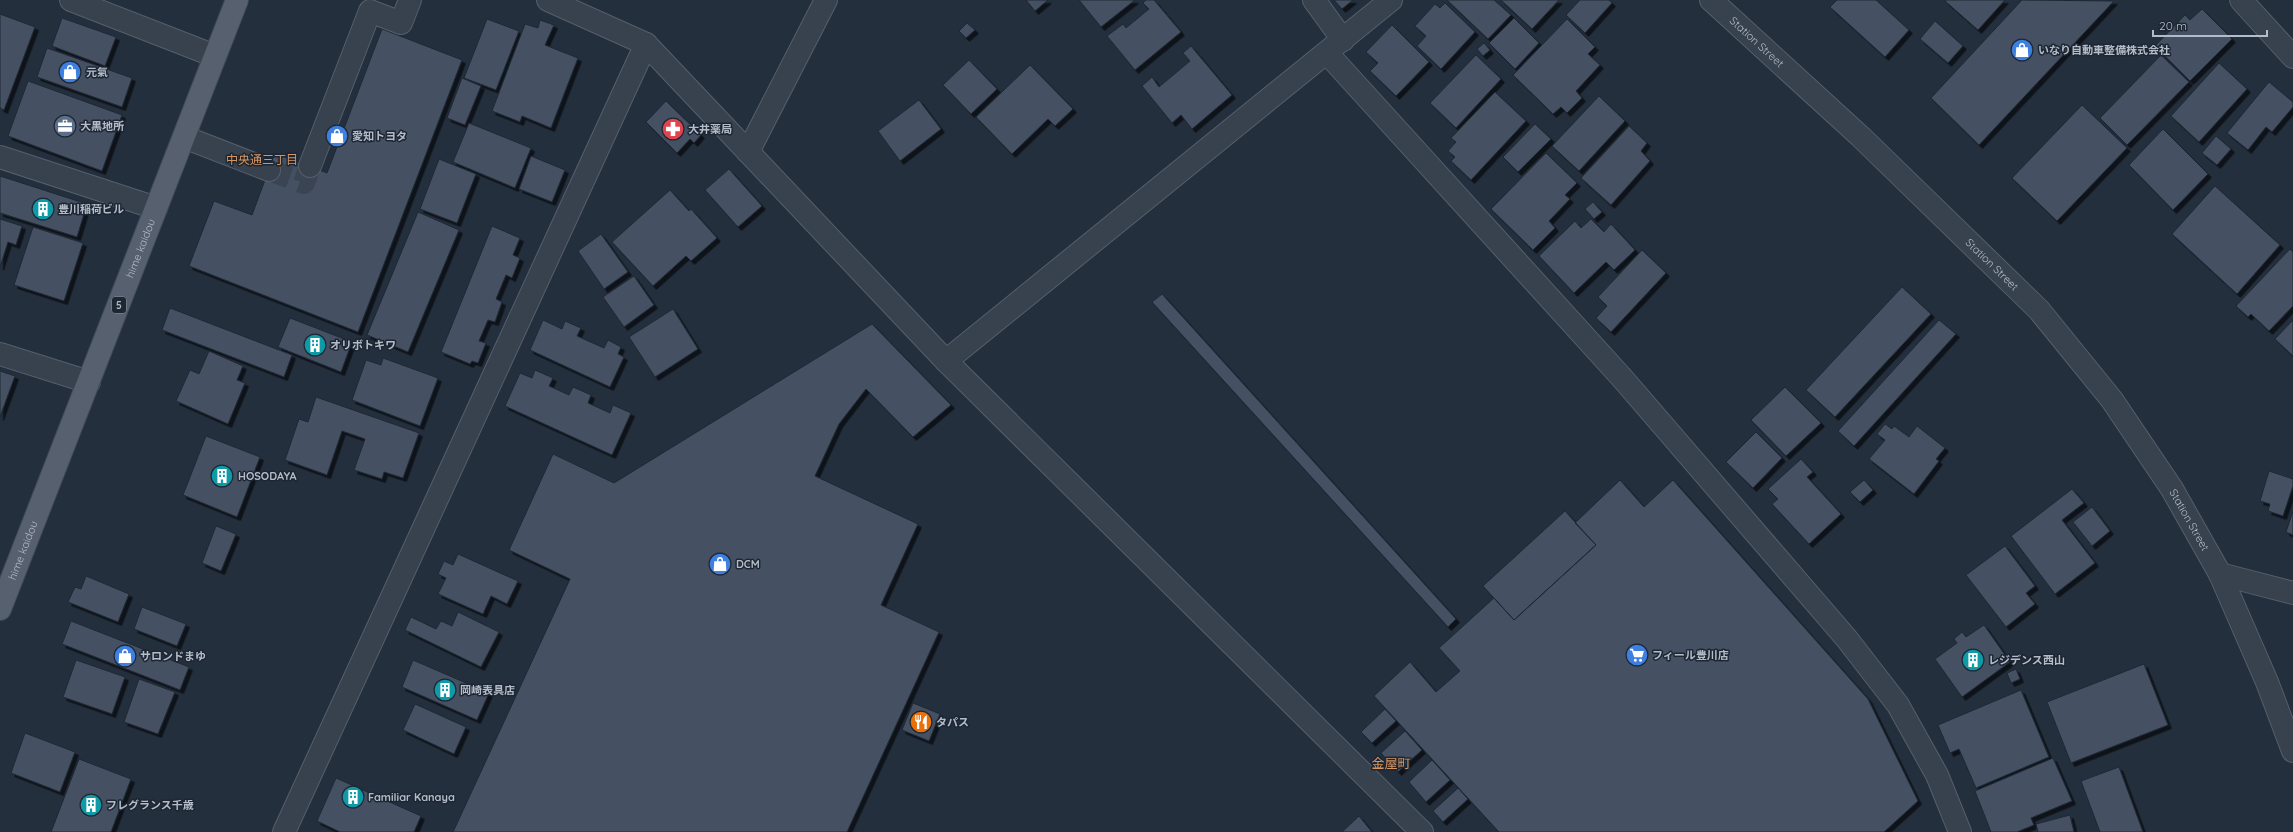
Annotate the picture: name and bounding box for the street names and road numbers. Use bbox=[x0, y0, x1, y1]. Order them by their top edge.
street label: Station Street bbox=[1727, 13, 1787, 70]
street label: hime kaidou bbox=[123, 217, 158, 280]
street label: Station Street bbox=[1963, 235, 2022, 294]
road number: 5 bbox=[112, 297, 126, 313]
street label: Station Street bbox=[2166, 486, 2213, 553]
street label: hime kaidou bbox=[5, 519, 41, 582]

